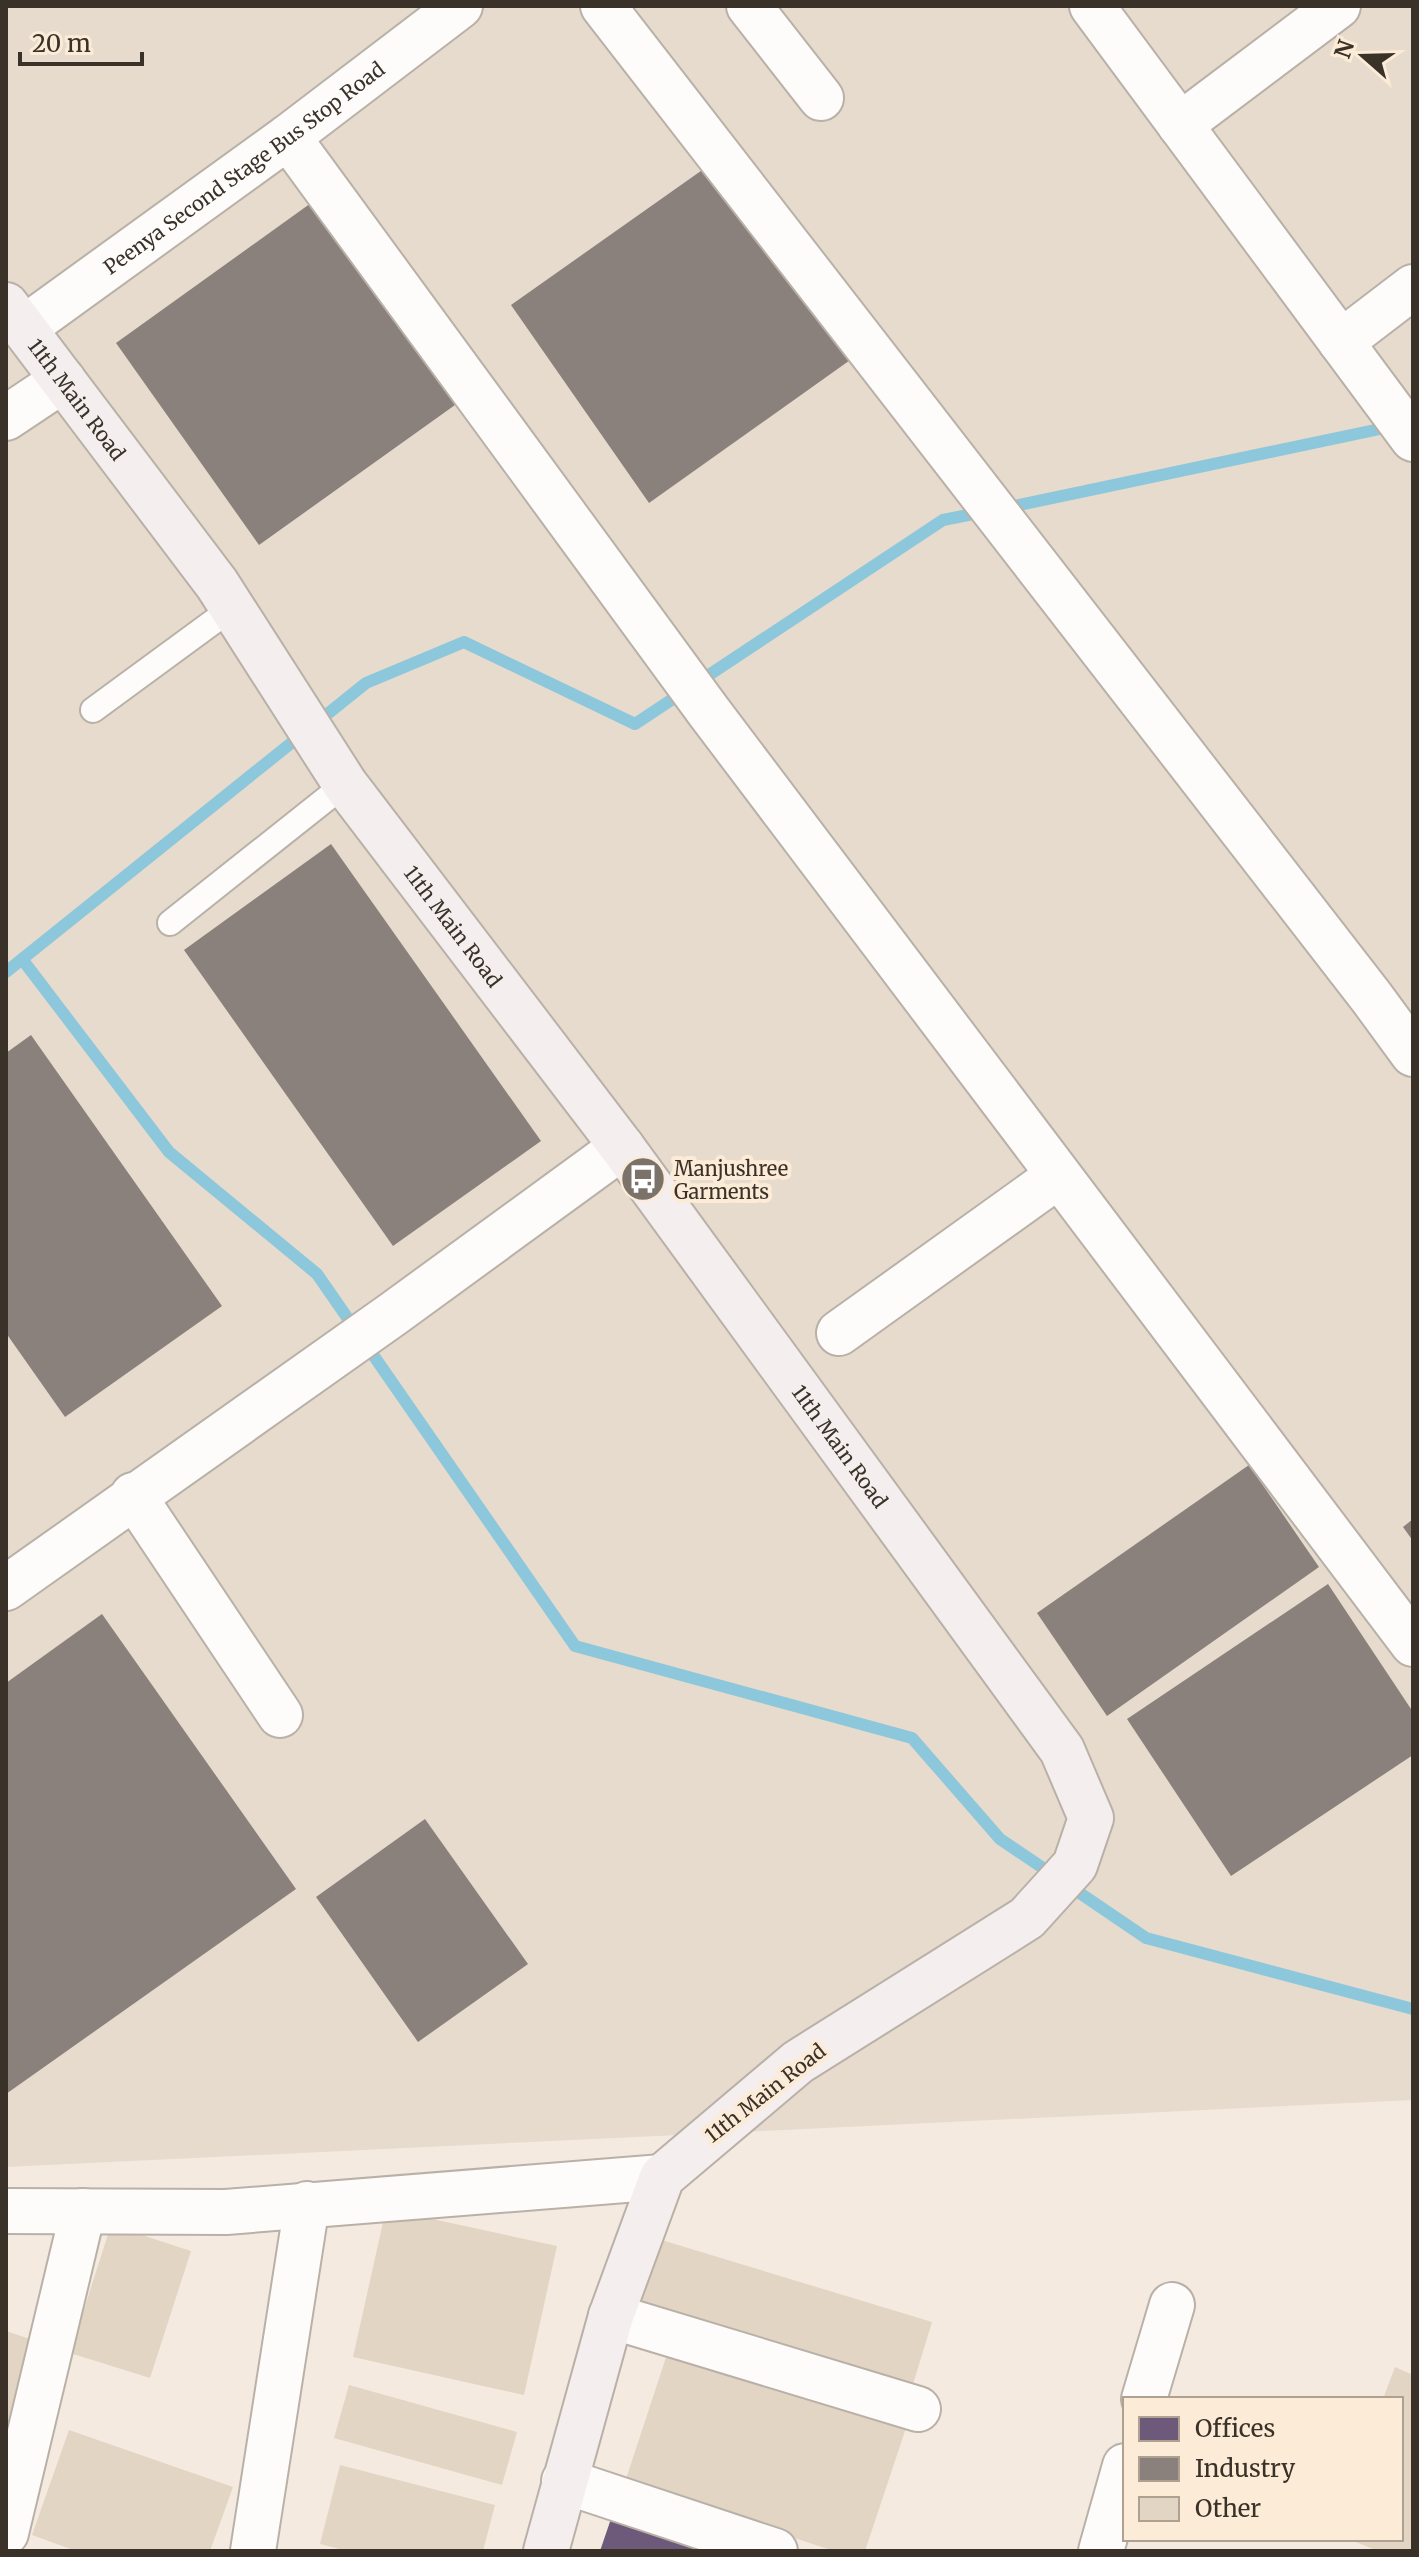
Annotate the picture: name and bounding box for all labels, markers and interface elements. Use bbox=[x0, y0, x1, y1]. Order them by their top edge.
scale bar bbox=[20, 16, 142, 66]
north arrow bbox=[1323, 16, 1403, 96]
text: 20 m bbox=[32, 28, 91, 59]
text: N bbox=[1328, 36, 1361, 62]
street label: Peenya Second Stage Bus Stop Road bbox=[98, 56, 389, 279]
street label: 11th Main Road bbox=[23, 333, 131, 465]
street label: 11th Main Road bbox=[399, 860, 508, 992]
bus stop icon: Manjushree Garments bbox=[619, 1155, 667, 1203]
place label: Manjushree Garments bbox=[674, 1156, 788, 1204]
street label: 11th Main Road bbox=[787, 1380, 893, 1512]
street label: 11th Main Road bbox=[700, 2038, 830, 2148]
legend bbox=[1123, 2397, 1403, 2541]
text: Offices bbox=[1195, 2413, 1275, 2444]
text: Industry bbox=[1195, 2453, 1295, 2484]
text: Other bbox=[1195, 2493, 1261, 2524]

